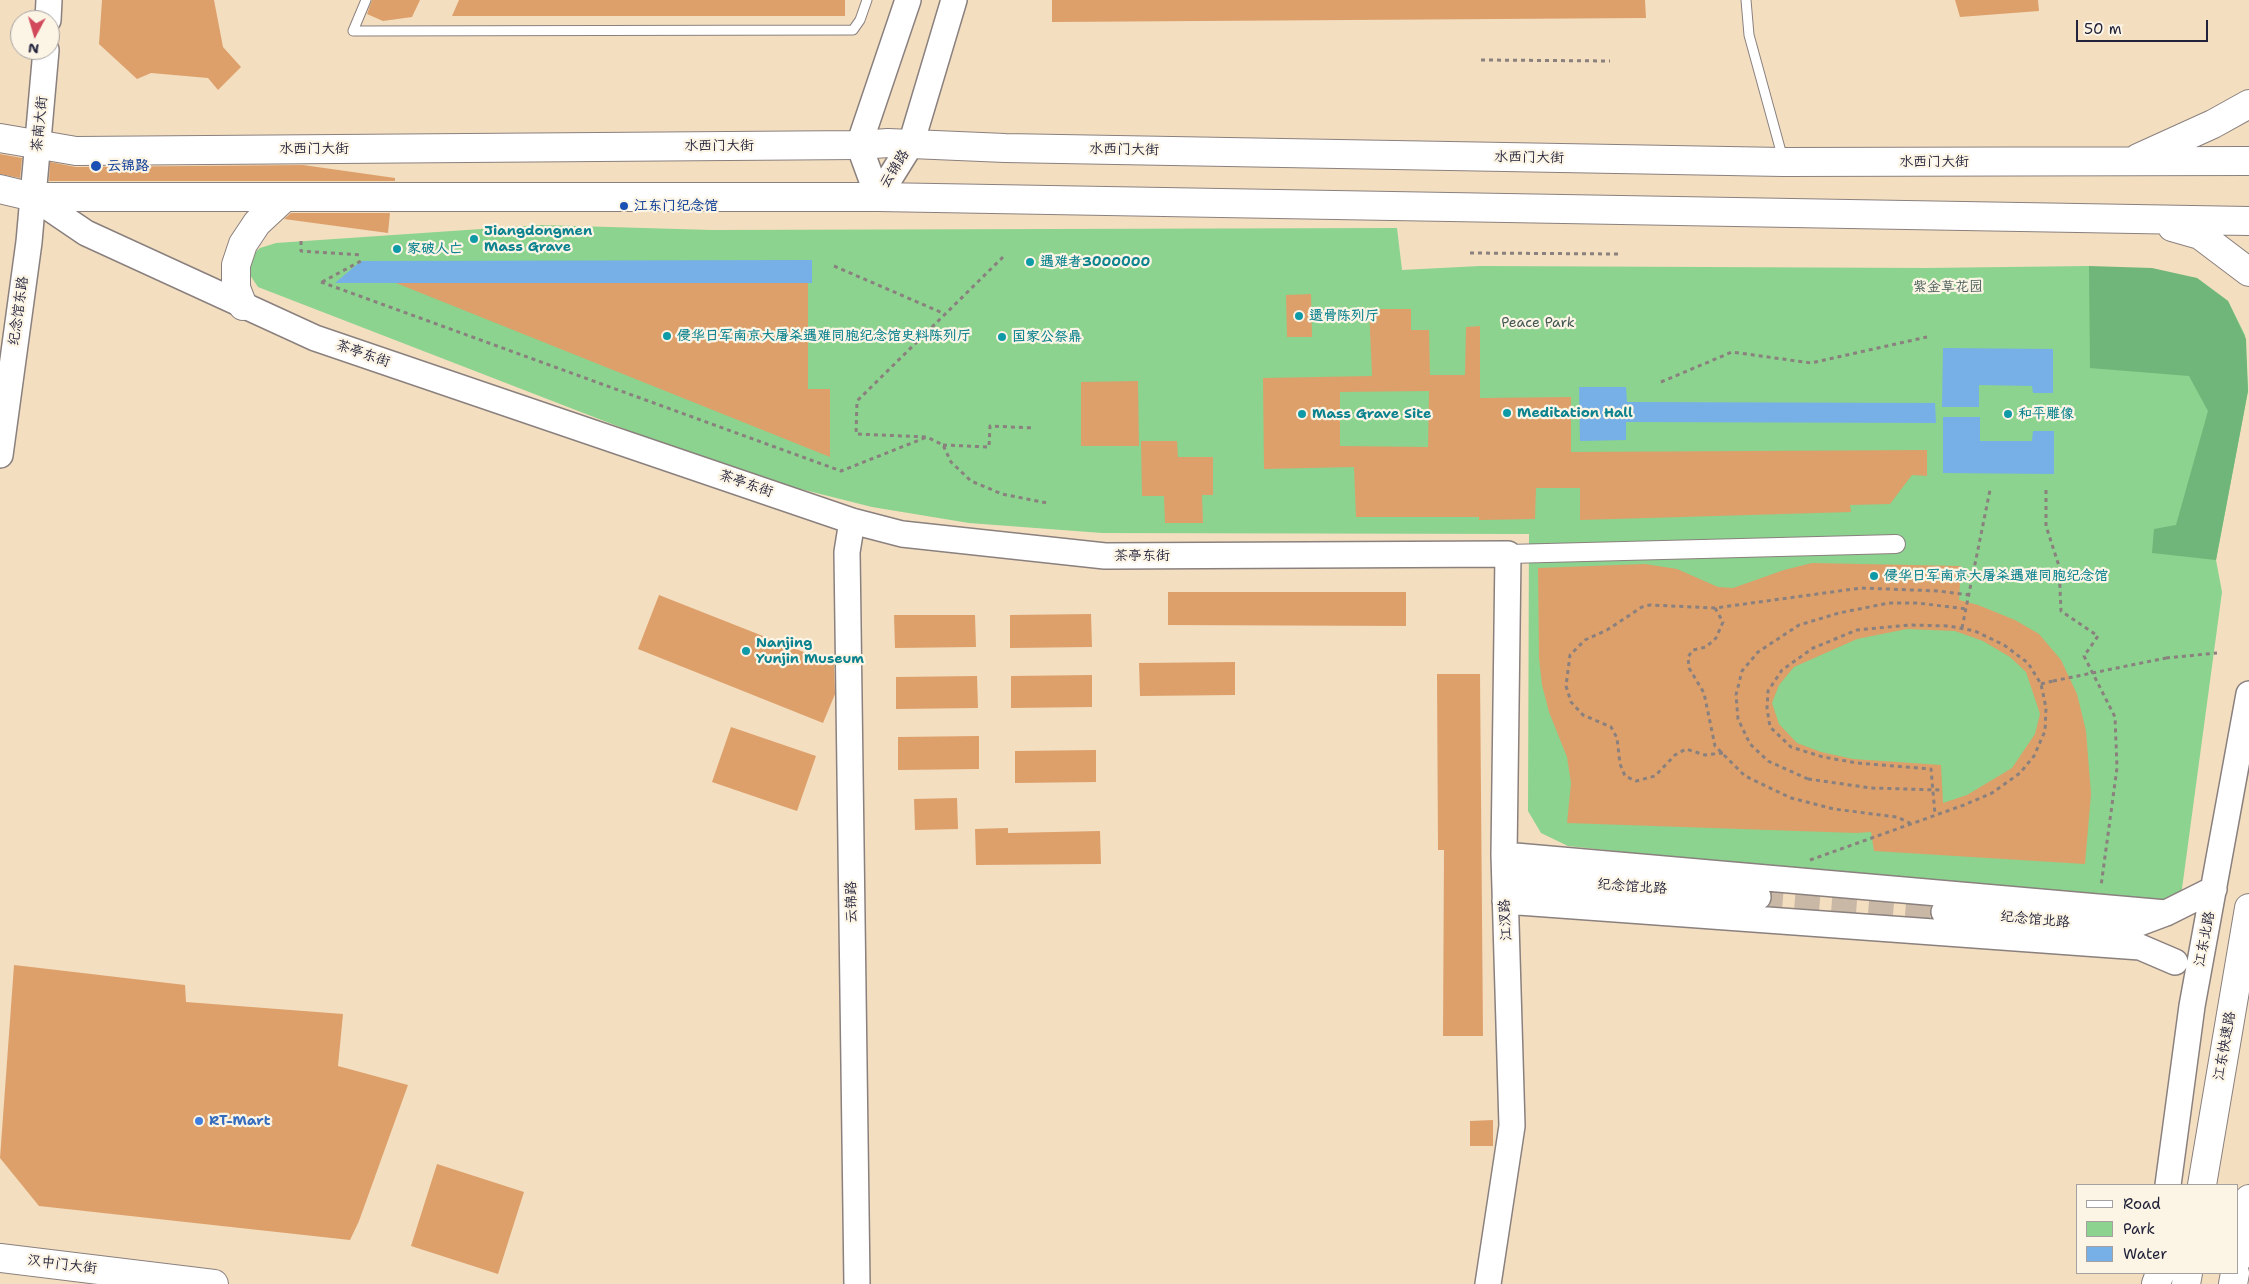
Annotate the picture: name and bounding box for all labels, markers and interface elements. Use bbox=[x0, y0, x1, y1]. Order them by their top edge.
north arrow bbox=[10, 10, 60, 60]
scale bar bbox=[2079, 10, 2212, 42]
text: 50 m bbox=[2084, 19, 2122, 39]
text: N bbox=[27, 39, 40, 58]
street label: 茶南大街 bbox=[29, 95, 51, 153]
street label: 水西门大街 bbox=[684, 138, 754, 154]
street label: 水西门大街 bbox=[279, 141, 349, 157]
street label: 水西门大街 bbox=[1089, 141, 1159, 159]
street label: 云锦路 bbox=[877, 147, 913, 191]
street label: 水西门大街 bbox=[1494, 149, 1564, 167]
street label: 水西门大街 bbox=[1899, 154, 1969, 170]
place label: 云锦路 bbox=[107, 158, 149, 174]
marker: 云锦路 bbox=[89, 159, 103, 173]
place label: 江东门纪念馆 bbox=[634, 198, 718, 214]
marker: 江东门纪念馆 bbox=[618, 200, 630, 212]
place label: Jiangdongmen Mass Grave bbox=[484, 223, 592, 256]
marker: Jiangdongmen Mass Grave bbox=[468, 233, 480, 245]
place label: 家破人亡 bbox=[407, 241, 463, 257]
marker: 家破人亡 bbox=[391, 243, 403, 255]
place label: 遇难者3000000 bbox=[1040, 254, 1150, 270]
marker: 遇难者3000000 bbox=[1024, 256, 1036, 268]
street label: 纪念馆东路 bbox=[6, 275, 32, 347]
park label: 紫金草花园 bbox=[1913, 279, 1983, 295]
place label: 遗骨陈列厅 bbox=[1309, 308, 1379, 324]
marker: 遗骨陈列厅 bbox=[1293, 310, 1305, 322]
park label: Peace Park bbox=[1501, 315, 1575, 331]
place label: 侵华日军南京大屠杀遇难同胞纪念馆史料陈列厅 bbox=[677, 328, 971, 344]
place label: 国家公祭鼎 bbox=[1012, 329, 1082, 345]
marker: 侵华日军南京大屠杀遇难同胞纪念馆史料陈列厅 bbox=[661, 330, 673, 342]
marker: 国家公祭鼎 bbox=[996, 331, 1008, 343]
street label: 茶亭东街 bbox=[334, 337, 392, 371]
place label: Meditation Hall bbox=[1517, 405, 1633, 421]
place label: Mass Grave Site bbox=[1312, 406, 1431, 422]
place label: 和平雕像 bbox=[2018, 406, 2074, 422]
marker: Meditation Hall bbox=[1501, 407, 1513, 419]
marker: Mass Grave Site bbox=[1296, 408, 1308, 420]
marker: 和平雕像 bbox=[2002, 408, 2014, 420]
street label: 茶亭东街 bbox=[717, 467, 775, 501]
street label: 茶亭东街 bbox=[1114, 548, 1170, 564]
place label: 侵华日军南京大屠杀遇难同胞纪念馆 bbox=[1884, 568, 2108, 584]
marker: 侵华日军南京大屠杀遇难同胞纪念馆 bbox=[1868, 570, 1880, 582]
place label: Nanjing Yunjin Museum bbox=[756, 635, 864, 668]
marker: Nanjing Yunjin Museum bbox=[740, 645, 752, 657]
street label: 纪念馆北路 bbox=[1596, 876, 1668, 898]
street label: 云锦路 bbox=[843, 881, 861, 923]
street label: 江汊路 bbox=[1497, 899, 1515, 941]
street label: 纪念馆北路 bbox=[1999, 909, 2071, 931]
street label: 江东北路 bbox=[2191, 910, 2219, 968]
street label: 江东快速路 bbox=[2211, 1010, 2239, 1082]
place label: RT-Mart bbox=[209, 1113, 271, 1129]
marker: RT-Mart bbox=[193, 1115, 205, 1127]
legend bbox=[2076, 1184, 2239, 1274]
text: Road bbox=[2123, 1194, 2161, 1214]
text: Park bbox=[2123, 1219, 2155, 1239]
text: Water bbox=[2123, 1244, 2167, 1264]
street label: 汉中门大街 bbox=[26, 1252, 98, 1278]

